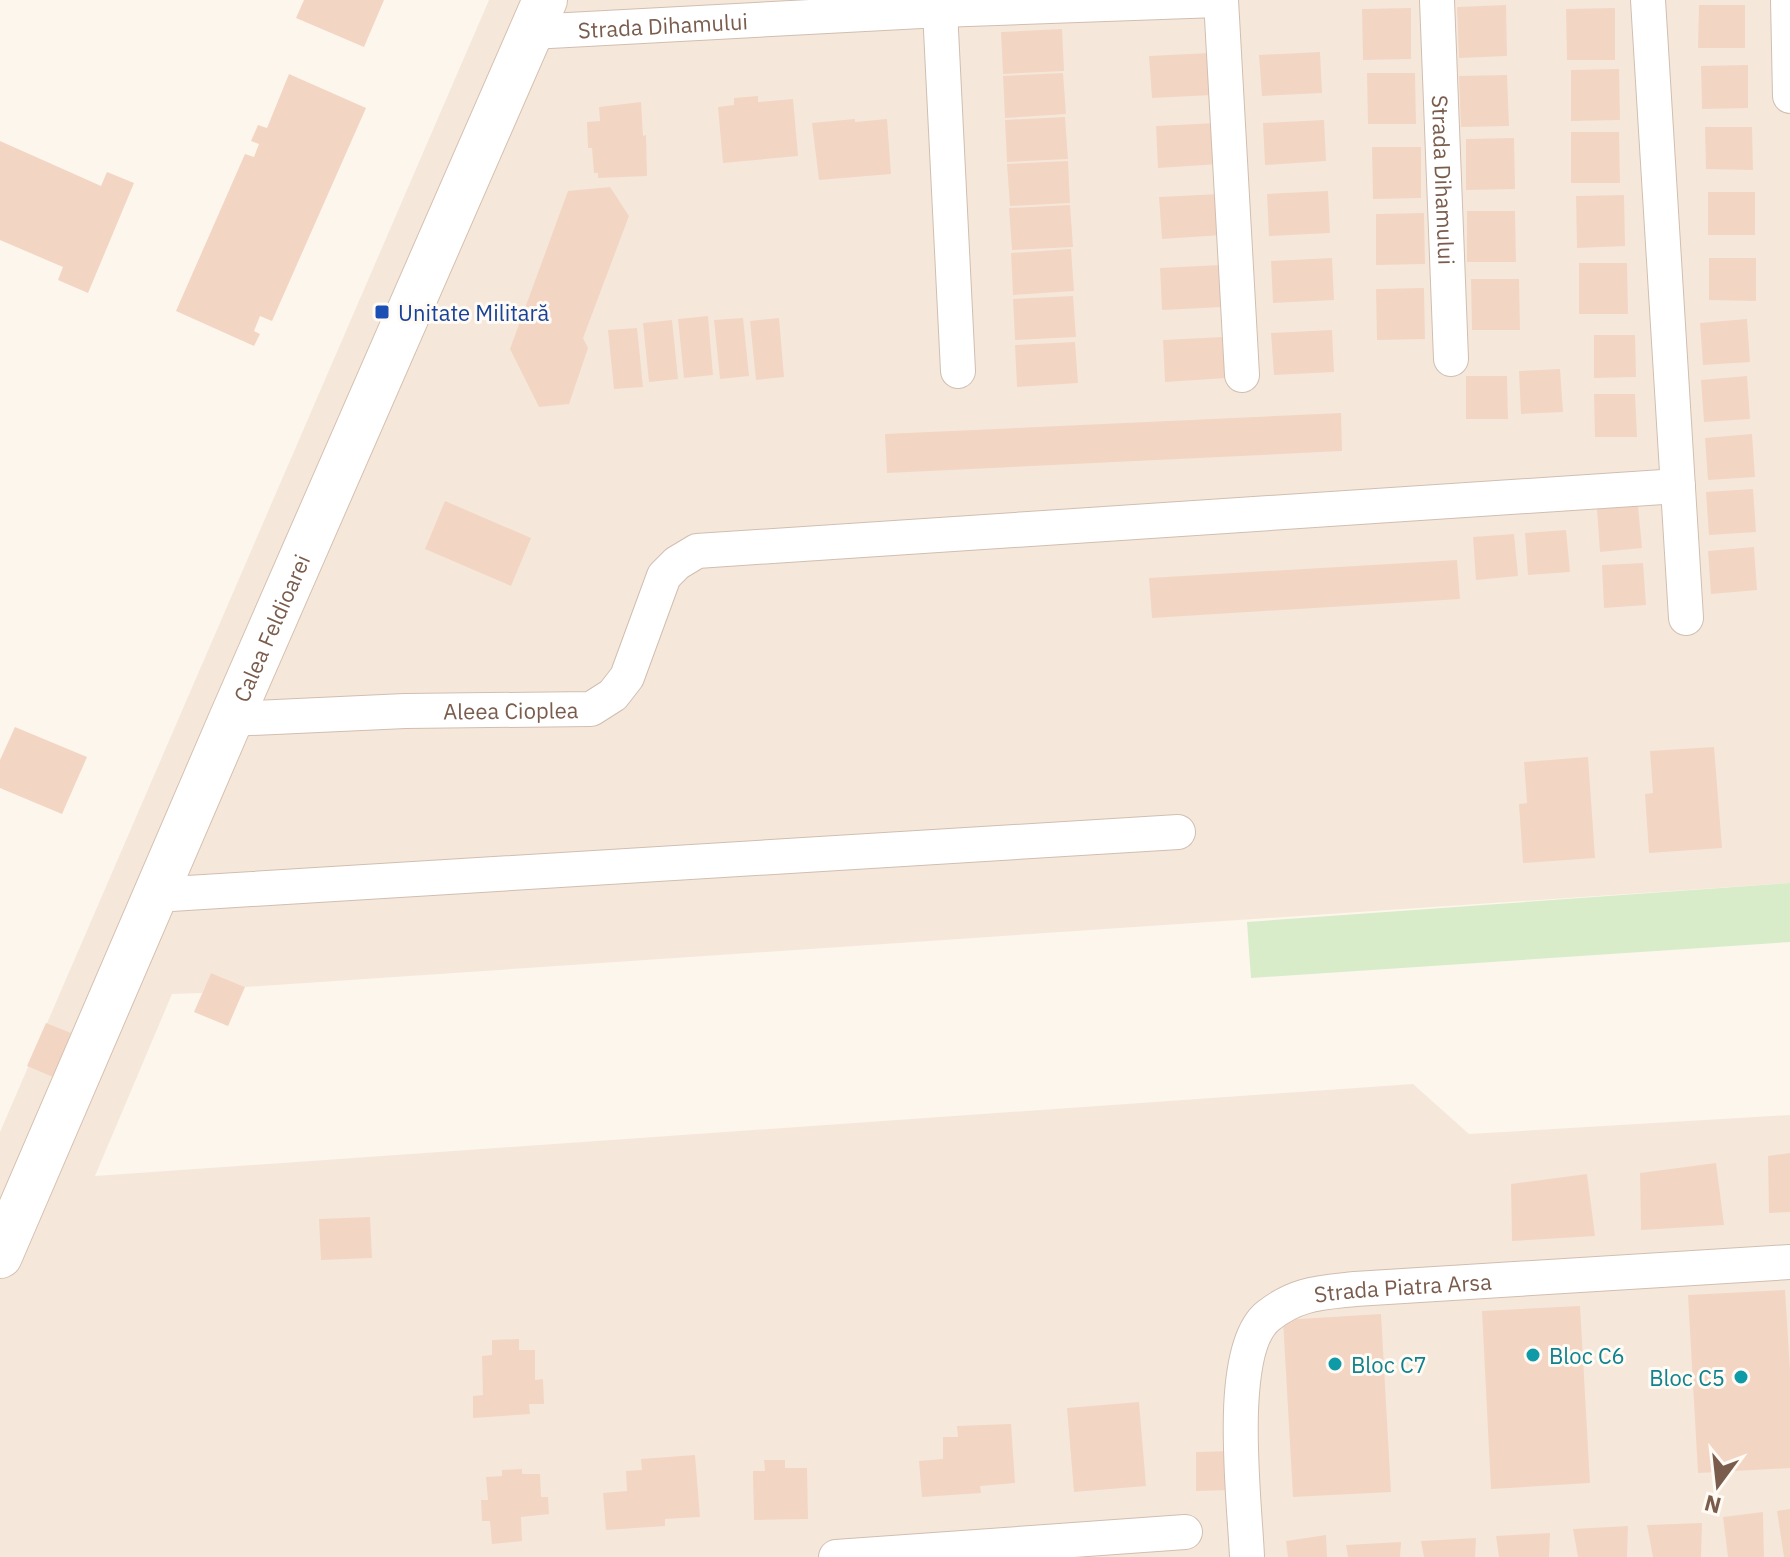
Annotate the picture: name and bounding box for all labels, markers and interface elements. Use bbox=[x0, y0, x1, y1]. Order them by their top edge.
street label: Strada Dihamului bbox=[577, 6, 749, 44]
street label: Strada Dihamului bbox=[1426, 94, 1462, 265]
place label: Unitate Militară bbox=[398, 298, 550, 327]
marker: Unitate Militară bbox=[373, 303, 391, 321]
street label: Calea Feldioarei bbox=[226, 550, 316, 706]
street label: Aleea Cioplea bbox=[443, 695, 579, 725]
street label: Strada Piatra Arsa bbox=[1312, 1266, 1493, 1308]
place label: Bloc C6 bbox=[1549, 1341, 1625, 1370]
marker: Bloc C6 bbox=[1524, 1346, 1542, 1364]
place label: Bloc C7 bbox=[1351, 1350, 1427, 1379]
marker: Bloc C7 bbox=[1326, 1355, 1344, 1373]
place label: Bloc C5 bbox=[1649, 1363, 1725, 1392]
marker: Bloc C5 bbox=[1732, 1368, 1750, 1386]
north arrow bbox=[1678, 1445, 1758, 1525]
text: N bbox=[1701, 1489, 1724, 1521]

